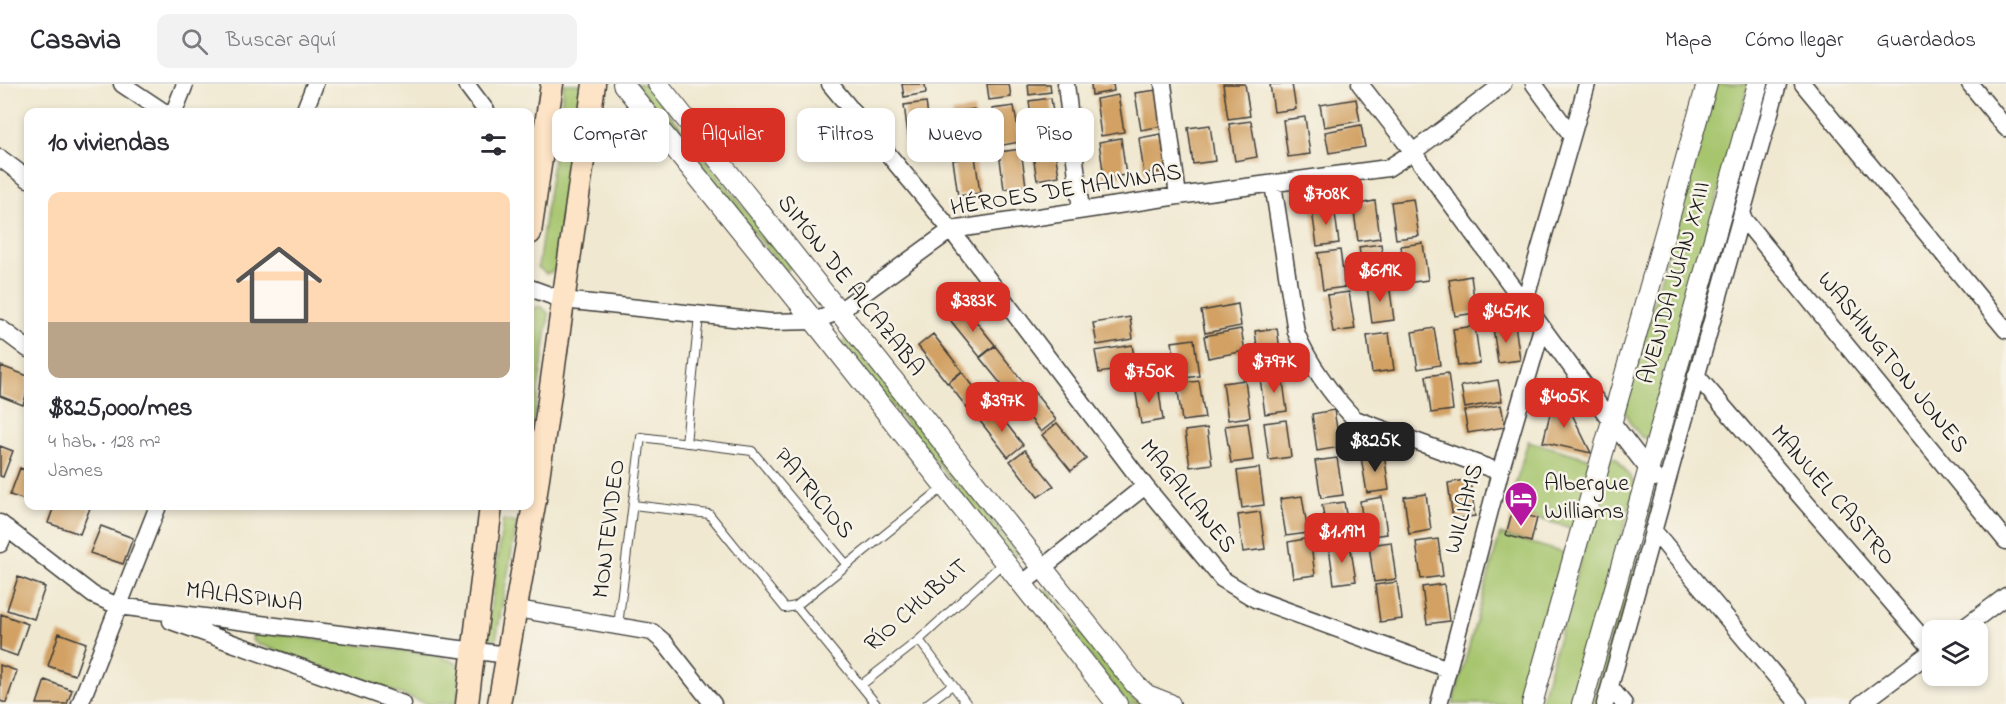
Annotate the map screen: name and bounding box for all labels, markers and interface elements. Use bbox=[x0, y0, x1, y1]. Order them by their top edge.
search box bbox=[157, 14, 577, 68]
text: Casavia bbox=[30, 21, 121, 62]
icon: search bbox=[178, 25, 211, 58]
text: Buscar aquí bbox=[226, 25, 336, 57]
text: Mapa bbox=[1665, 26, 1712, 56]
text: Cómo llegar bbox=[1745, 26, 1843, 56]
text: Guardados bbox=[1876, 26, 1976, 56]
chip: Comprar bbox=[552, 108, 669, 162]
chip: Alquilar bbox=[681, 108, 785, 162]
chip: Filtros bbox=[797, 108, 895, 162]
chip: Nuevo bbox=[907, 108, 1004, 162]
chip: Piso bbox=[1016, 108, 1094, 162]
text: 10 viviendas bbox=[48, 125, 170, 163]
icon: filters bbox=[477, 128, 510, 161]
street label: HÉROES DE MALVINAS bbox=[948, 155, 1184, 227]
pin: $708K bbox=[1284, 175, 1368, 226]
street label: AVENIDA JUAN XXIII bbox=[1629, 178, 1721, 388]
text: $708K bbox=[1303, 180, 1349, 209]
street label: SIMÓN DE ALCAZABA bbox=[768, 187, 932, 385]
icon: home bbox=[225, 231, 333, 339]
pin: $619K bbox=[1338, 252, 1422, 303]
text: $619K bbox=[1359, 257, 1401, 286]
street label: WASHINGTON JONES bbox=[1808, 265, 1976, 461]
pin: $383K bbox=[931, 282, 1015, 333]
text: $383K bbox=[950, 287, 996, 316]
pin: $451K bbox=[1464, 293, 1548, 344]
text: $451K bbox=[1482, 298, 1530, 327]
pin: $797K bbox=[1232, 343, 1316, 394]
text: $797K bbox=[1252, 348, 1296, 377]
pin: $750K bbox=[1107, 353, 1191, 404]
text: $750K bbox=[1124, 358, 1174, 387]
pin: $405K bbox=[1522, 378, 1606, 429]
pin: $397K bbox=[960, 382, 1044, 433]
text: $405K bbox=[1539, 383, 1589, 412]
text: $397K bbox=[980, 387, 1024, 416]
text: $825,000/mes bbox=[48, 390, 193, 428]
street label: MANUEL CASTRO bbox=[1761, 418, 1903, 574]
pin: $825K bbox=[1333, 422, 1417, 473]
text: $825K bbox=[1350, 427, 1400, 456]
text: 4 hab. · 128 m² bbox=[48, 428, 161, 457]
street label: MAGALLANES bbox=[1130, 432, 1244, 562]
street label: PATRICIOS bbox=[764, 441, 862, 547]
text: James bbox=[48, 457, 103, 486]
street label: MONTEVIDEO bbox=[584, 458, 636, 600]
street label: WILLIAMS bbox=[1436, 460, 1494, 558]
place label: Albergue Williams bbox=[1544, 467, 1629, 530]
hotel icon: Albergue Williams bbox=[1503, 480, 1539, 527]
pin: $1.19M bbox=[1293, 513, 1391, 564]
text: $1.19M bbox=[1318, 518, 1366, 547]
street label: RÍO CHUBUT bbox=[857, 551, 977, 661]
street label: MALASPINA bbox=[184, 573, 304, 623]
map controls bbox=[1922, 620, 1988, 686]
button: layers bbox=[1922, 620, 1988, 686]

